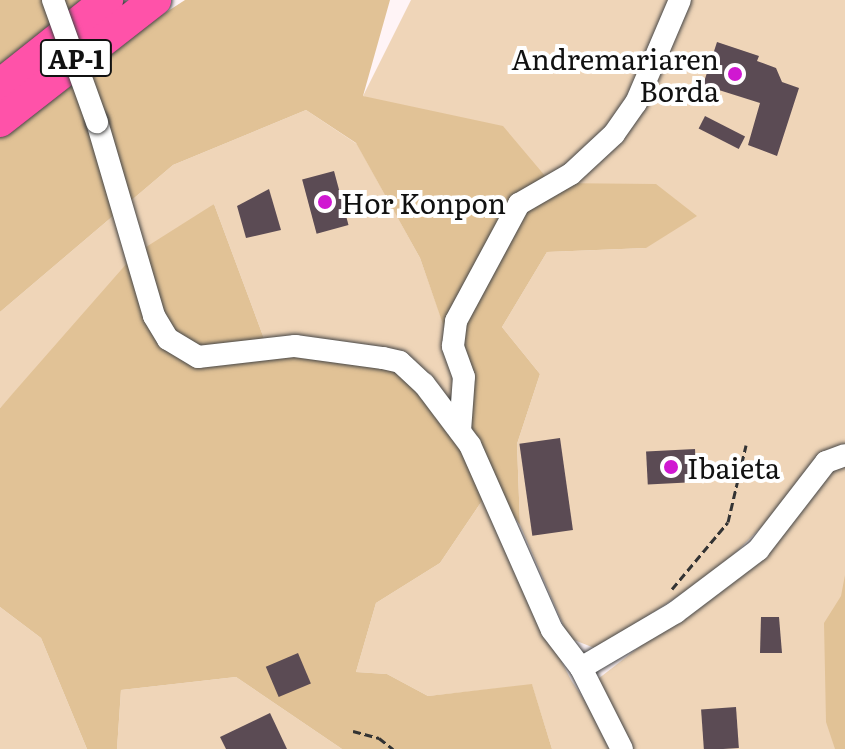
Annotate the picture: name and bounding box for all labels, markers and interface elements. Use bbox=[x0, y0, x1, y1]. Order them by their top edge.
road number: AP-1 bbox=[38, 36, 114, 80]
place label: Andremariaren Borda bbox=[511, 41, 719, 107]
marker: Andremariaren Borda bbox=[726, 65, 744, 83]
place label: Hor Konpon bbox=[341, 185, 506, 219]
marker: Hor Konpon bbox=[316, 193, 334, 211]
place label: Ibaieta bbox=[687, 450, 780, 484]
marker: Ibaieta bbox=[662, 458, 680, 476]

